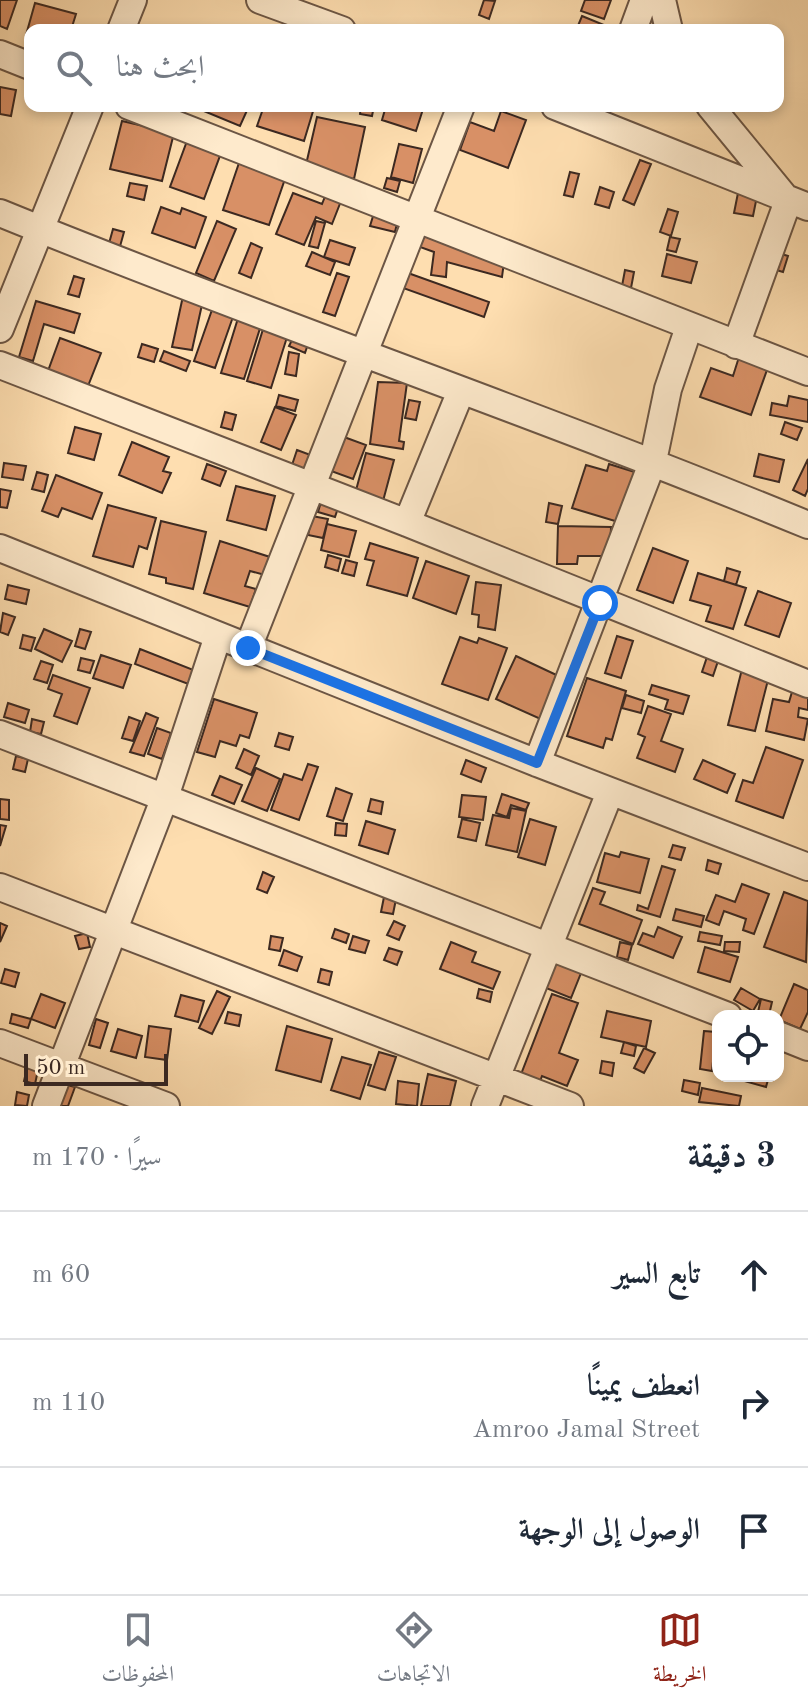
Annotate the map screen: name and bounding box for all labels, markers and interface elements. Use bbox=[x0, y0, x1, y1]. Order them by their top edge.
search box bbox=[24, 24, 784, 112]
icon: search bbox=[52, 46, 96, 90]
text: ابحث هنا bbox=[116, 53, 204, 83]
route start bbox=[582, 585, 618, 621]
route end bbox=[230, 630, 266, 666]
map controls bbox=[712, 1010, 784, 1082]
button: locate bbox=[712, 1010, 784, 1082]
scale bar bbox=[24, 1050, 168, 1086]
text: 50 m bbox=[36, 1057, 85, 1079]
text: 3 دقيقة bbox=[687, 1140, 776, 1174]
text: سيرًا · 170 m bbox=[32, 1145, 162, 1171]
icon: ahead bbox=[732, 1253, 776, 1297]
text: تابع السير bbox=[613, 1260, 700, 1290]
text: 60 m bbox=[32, 1262, 90, 1288]
text: انعطف يمينًا bbox=[587, 1372, 700, 1402]
icon: right bbox=[732, 1381, 776, 1425]
text: 110 m bbox=[32, 1390, 105, 1416]
text: Amroo Jamal Street bbox=[472, 1417, 700, 1443]
icon: arrive bbox=[732, 1509, 776, 1553]
text: الوصول إلى الوجهة bbox=[519, 1516, 700, 1546]
tab: المحفوظات bbox=[101, 1608, 174, 1695]
tab: الاتجاهات bbox=[377, 1608, 450, 1695]
tab: الخريطة bbox=[653, 1608, 707, 1695]

